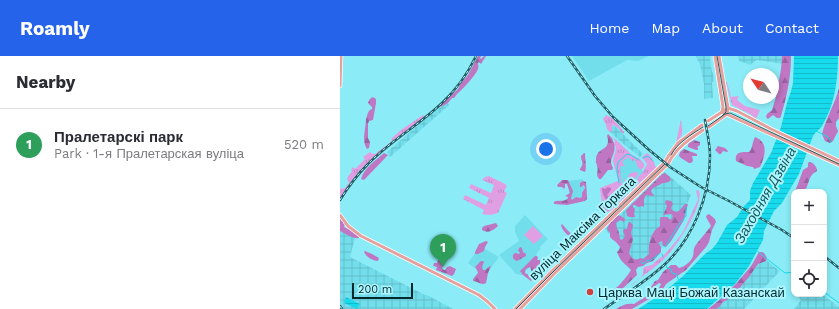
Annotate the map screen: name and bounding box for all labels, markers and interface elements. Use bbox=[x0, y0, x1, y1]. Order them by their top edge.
text: Roamly bbox=[20, 17, 90, 40]
text: Home bbox=[589, 20, 629, 36]
text: Map bbox=[651, 20, 680, 36]
text: About bbox=[702, 20, 743, 36]
text: Contact bbox=[765, 20, 819, 36]
north arrow bbox=[743, 68, 779, 104]
text: Nearby bbox=[16, 72, 75, 92]
text: Пралетарскі парк bbox=[54, 128, 183, 146]
text: 1 bbox=[26, 137, 32, 152]
text: 520 m bbox=[284, 137, 324, 152]
your location bbox=[536, 139, 556, 159]
water label: Заходняя Дзвіна bbox=[731, 144, 799, 246]
text: Park · 1-я Пралетарская вуліца bbox=[54, 146, 244, 161]
street label: вуліца Максіма Горкага bbox=[526, 173, 639, 283]
map controls bbox=[791, 189, 827, 297]
button: + bbox=[791, 189, 827, 225]
button: − bbox=[791, 225, 827, 261]
pin: 1 bbox=[430, 234, 456, 267]
button: locate bbox=[791, 261, 827, 297]
scale bar bbox=[352, 281, 413, 300]
text: 200 m bbox=[358, 283, 392, 296]
place label: Царква Маці Божай Казанскай bbox=[598, 285, 785, 300]
marker: Царква Маці Божай Казанскай bbox=[585, 287, 595, 297]

